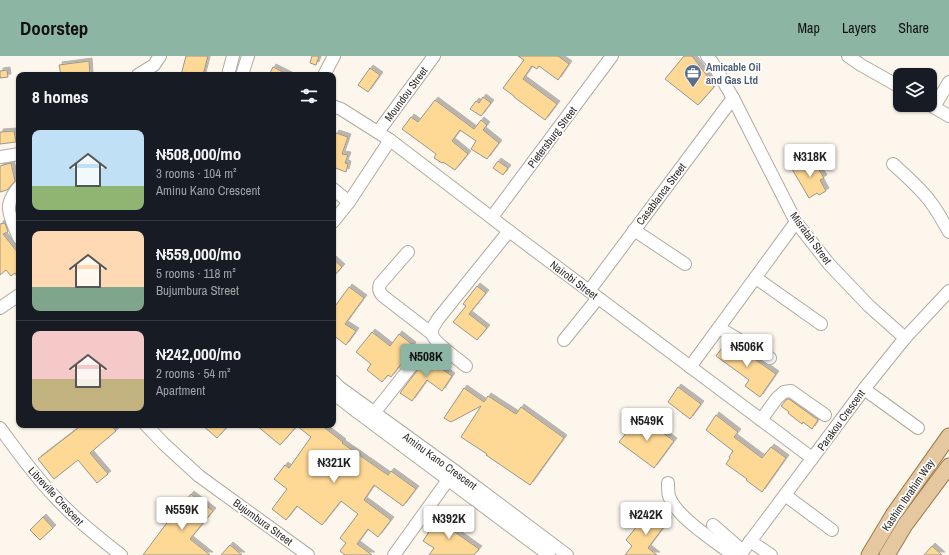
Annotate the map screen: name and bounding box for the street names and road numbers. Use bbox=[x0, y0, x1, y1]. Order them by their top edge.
street label: Moundou Street bbox=[381, 64, 431, 124]
street label: Pietersburg Street bbox=[524, 103, 580, 170]
street label: Casablanca Street bbox=[633, 160, 689, 228]
street label: Misratah Street bbox=[787, 209, 835, 267]
street label: Nairobi Street bbox=[547, 258, 601, 303]
street label: Parakou Crescent bbox=[814, 386, 868, 453]
street label: Aminu Kano Crescent bbox=[399, 429, 480, 493]
street label: Kashim Ibrahim Way bbox=[879, 456, 938, 534]
street label: Libreville Crescent bbox=[25, 464, 87, 529]
street label: Bujumbura Street bbox=[230, 496, 296, 549]

